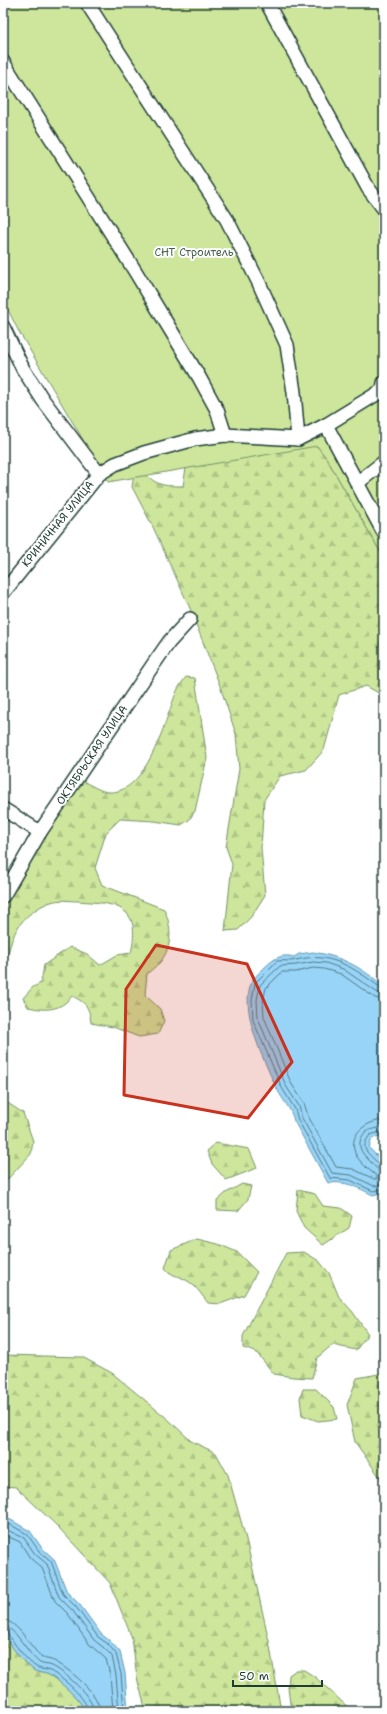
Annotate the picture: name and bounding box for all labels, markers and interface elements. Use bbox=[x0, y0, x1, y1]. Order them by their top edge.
park label: СНТ Строитель bbox=[155, 245, 234, 260]
street label: КРИНИЧНАЯ УЛИЦА bbox=[18, 478, 98, 570]
street label: ОКТЯБРЬСКАЯ УЛИЦА bbox=[53, 702, 131, 808]
scale bar bbox=[233, 1662, 322, 1688]
text: 50 m bbox=[239, 1668, 269, 1684]

